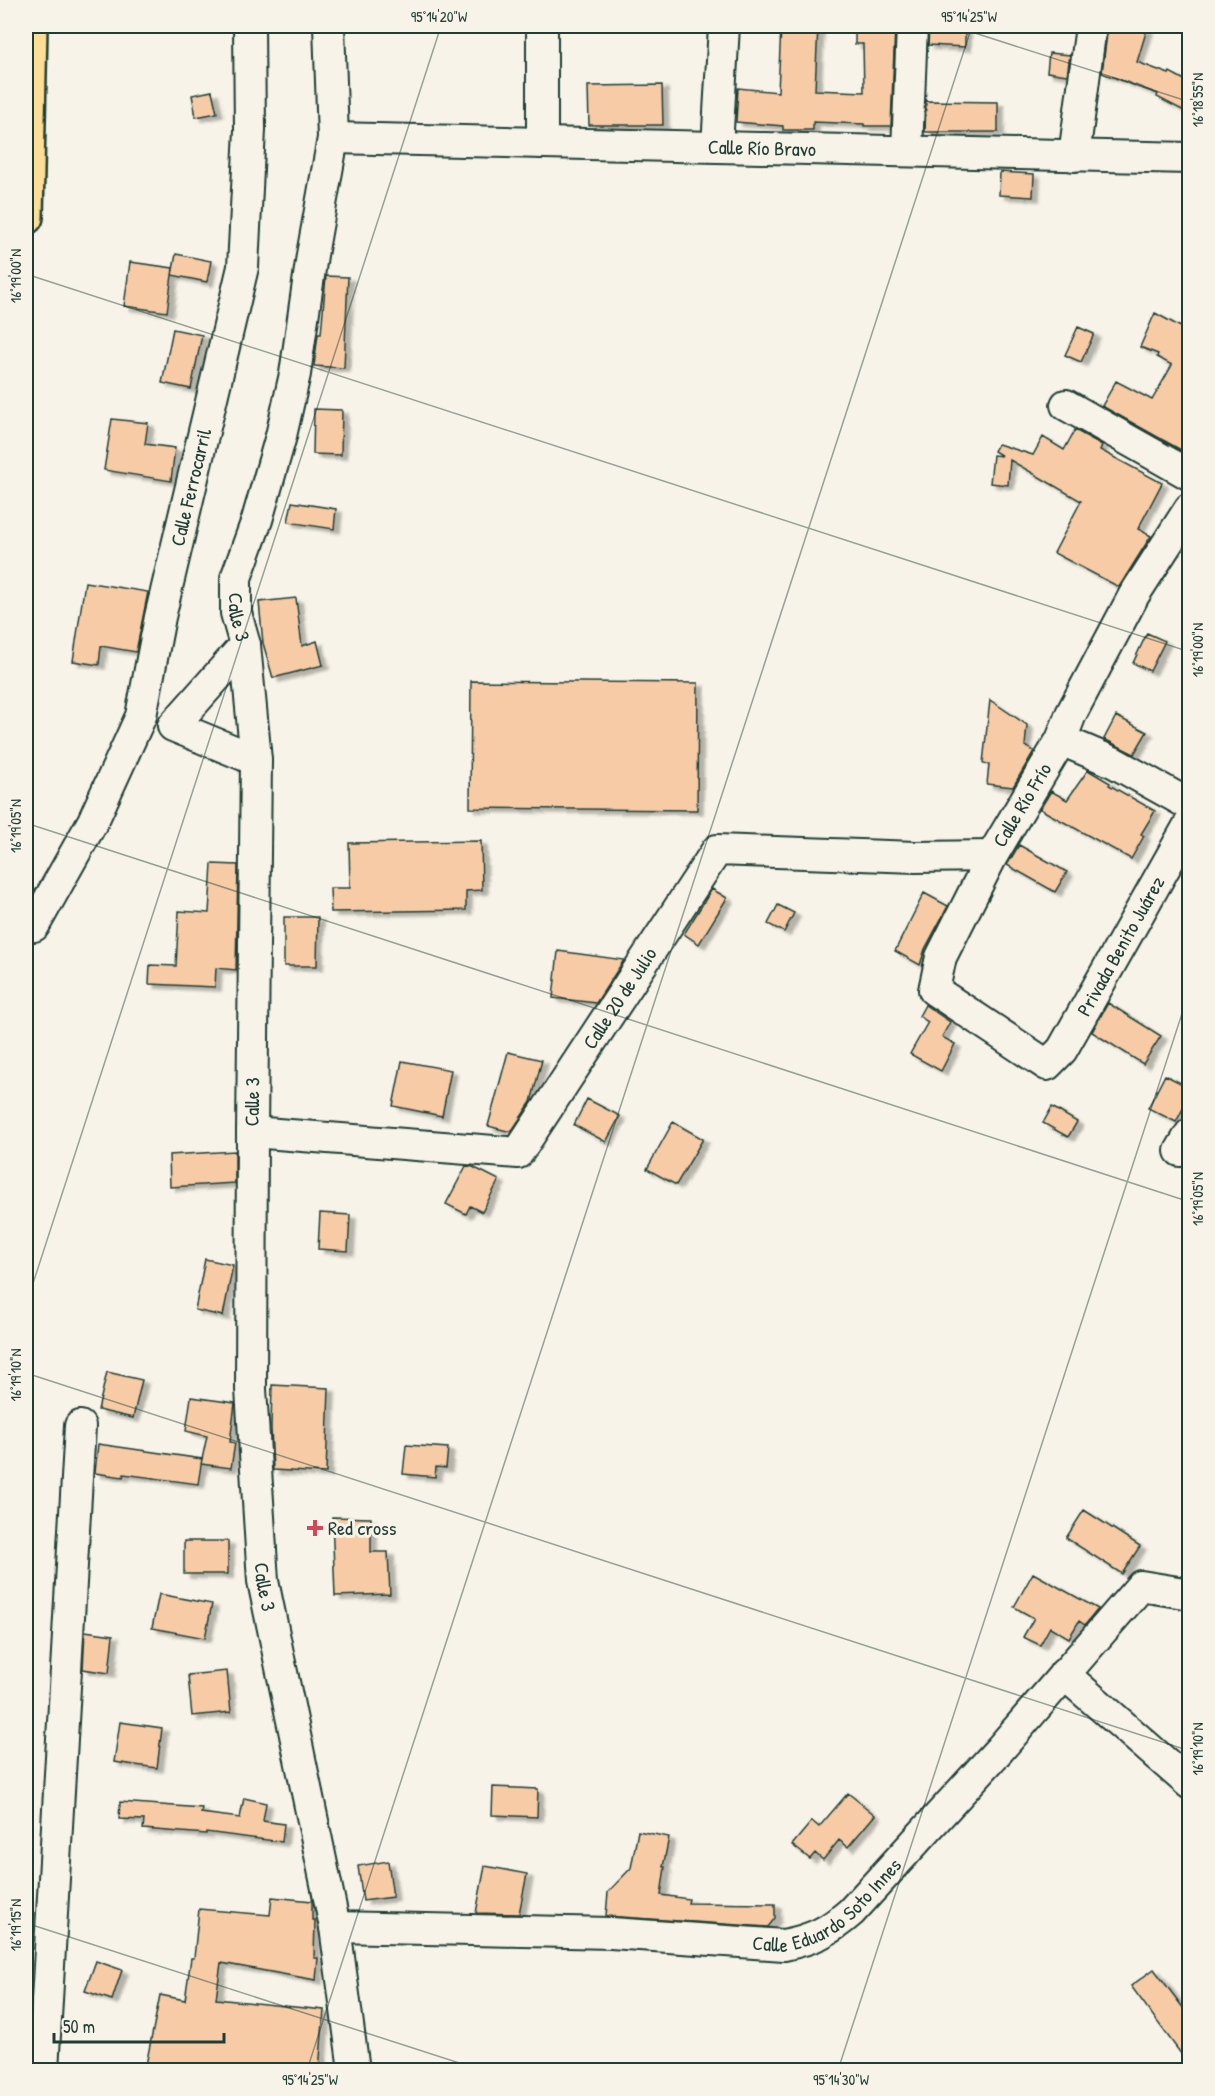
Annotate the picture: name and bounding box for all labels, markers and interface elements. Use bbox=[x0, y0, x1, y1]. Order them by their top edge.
text: 95°14'20"W bbox=[411, 6, 468, 27]
text: 95°14'25"W bbox=[941, 6, 998, 27]
text: 16°18'55"N bbox=[1187, 73, 1208, 127]
street label: Calle Río Bravo bbox=[708, 133, 816, 162]
text: 16°19'00"N bbox=[5, 249, 26, 303]
street label: Calle Ferrocarril bbox=[163, 425, 217, 549]
street label: Calle 3 bbox=[223, 593, 257, 644]
text: 16°19'00"N bbox=[1187, 623, 1208, 677]
street label: Calle Río Frío bbox=[986, 758, 1057, 852]
text: 16°19'05"N bbox=[5, 799, 26, 853]
street label: Privada Benito Juárez bbox=[1070, 871, 1171, 1021]
street label: Calle 20 de Julio bbox=[576, 942, 663, 1054]
street label: Calle 3 bbox=[238, 1077, 265, 1127]
text: 16°19'05"N bbox=[1187, 1172, 1208, 1226]
text: 16°19'10"N bbox=[5, 1348, 26, 1402]
place label: Red cross bbox=[328, 1514, 397, 1541]
marker: Red cross bbox=[306, 1519, 324, 1537]
street label: Calle 3 bbox=[249, 1562, 283, 1614]
text: 16°19'10"N bbox=[1187, 1722, 1208, 1776]
street label: Calle Eduardo Soto Innes bbox=[752, 1852, 907, 1958]
text: 16°19'15"N bbox=[5, 1899, 26, 1951]
scale bar bbox=[54, 2006, 224, 2044]
text: 50 m bbox=[63, 2014, 95, 2039]
text: 95°14'25"W bbox=[282, 2069, 339, 2090]
text: 95°14'30"W bbox=[813, 2069, 870, 2090]

